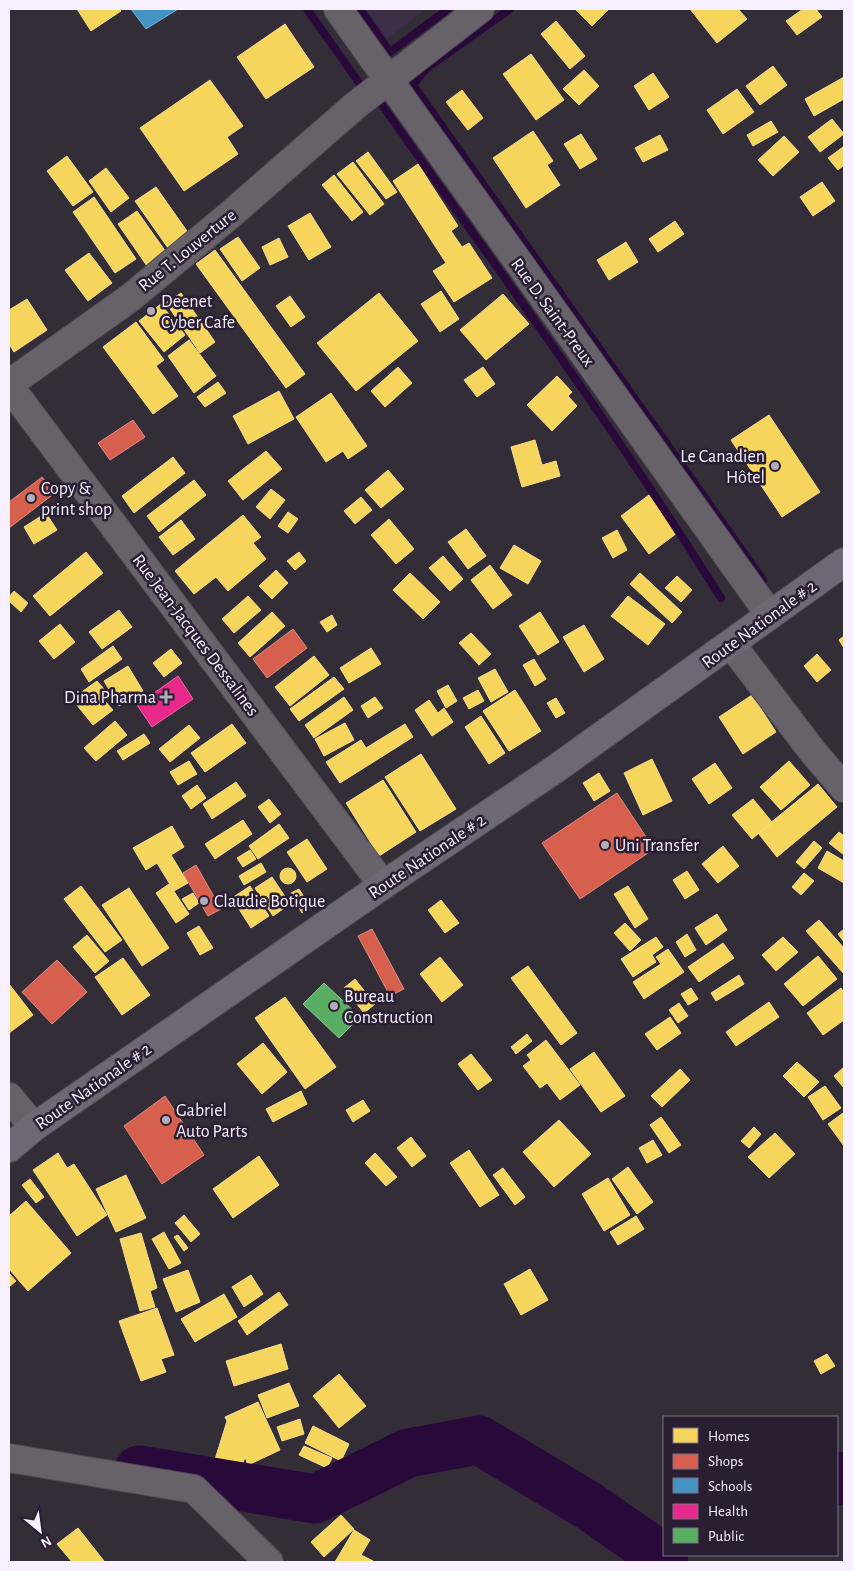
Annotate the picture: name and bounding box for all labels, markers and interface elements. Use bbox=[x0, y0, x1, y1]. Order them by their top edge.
street label: Rue T. Louverture bbox=[135, 206, 240, 295]
street label: Rue D. Saint-Preux bbox=[507, 255, 597, 370]
place label: Deenet Cyber Cafe bbox=[161, 293, 235, 332]
marker: Deenet Cyber Cafe bbox=[145, 305, 157, 317]
place label: Le Canadien Hôtel bbox=[680, 448, 765, 487]
marker: Le Canadien Hôtel bbox=[769, 460, 781, 472]
place label: Copy & print shop bbox=[41, 480, 112, 519]
marker: Copy & print shop bbox=[25, 492, 37, 504]
street label: Rue Jean-Jacques Dessalines bbox=[129, 551, 262, 720]
street label: Route Nationale # 2 bbox=[699, 577, 820, 672]
place label: Dina Pharma bbox=[64, 689, 156, 707]
marker: Dina Pharma bbox=[160, 691, 172, 703]
street label: Route Nationale # 2 bbox=[366, 811, 489, 903]
place label: Uni Transfer bbox=[615, 837, 699, 855]
marker: Uni Transfer bbox=[599, 839, 611, 851]
place label: Claudie Botique bbox=[214, 893, 325, 911]
marker: Claudie Botique bbox=[198, 895, 210, 907]
place label: Bureau Construction bbox=[344, 988, 433, 1027]
marker: Bureau Construction bbox=[328, 1000, 340, 1012]
street label: Route Nationale # 2 bbox=[32, 1040, 155, 1133]
place label: Gabriel Auto Parts bbox=[176, 1102, 248, 1141]
marker: Gabriel Auto Parts bbox=[160, 1114, 172, 1126]
legend bbox=[663, 1416, 838, 1556]
text: Homes bbox=[708, 1429, 750, 1444]
text: Shops bbox=[708, 1454, 743, 1469]
text: Schools bbox=[708, 1479, 752, 1494]
text: Health bbox=[708, 1504, 748, 1519]
north arrow bbox=[15, 1506, 65, 1556]
text: Public bbox=[708, 1529, 744, 1544]
text: N bbox=[38, 1533, 53, 1550]

